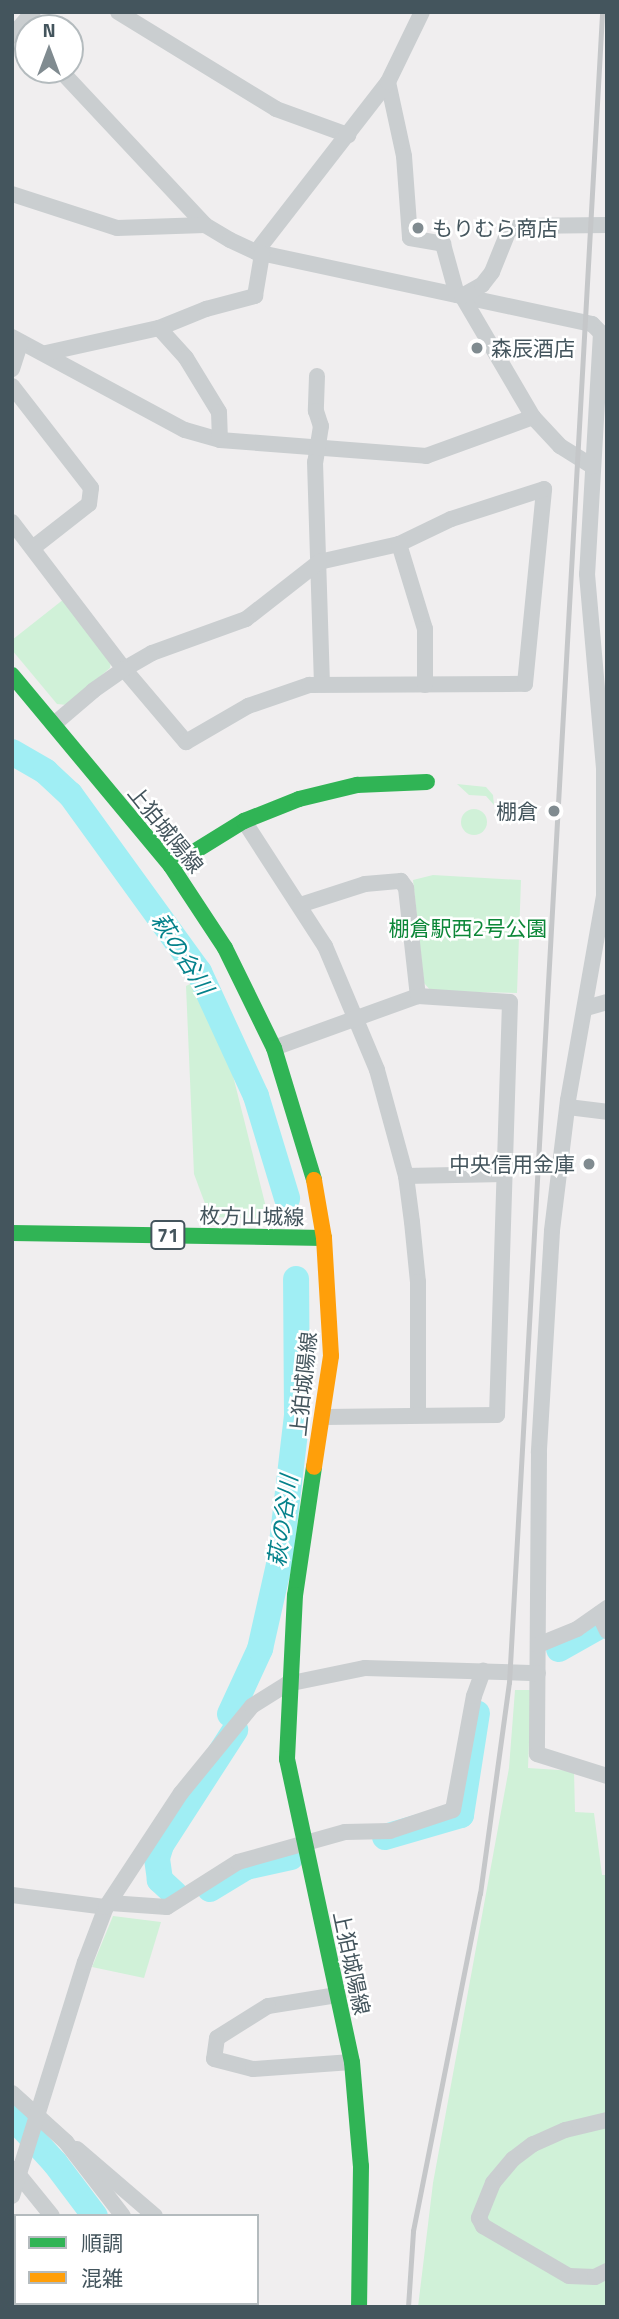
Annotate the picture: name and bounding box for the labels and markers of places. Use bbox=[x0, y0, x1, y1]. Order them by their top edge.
place label: もりむら商店 bbox=[432, 215, 558, 241]
marker: もりむら商店 bbox=[410, 220, 426, 236]
place label: 森辰酒店 bbox=[491, 335, 575, 361]
marker: 森辰酒店 bbox=[469, 340, 485, 356]
place label: 棚倉 bbox=[496, 798, 538, 824]
marker: 棚倉 bbox=[544, 801, 564, 821]
place label: 中央信用金庫 bbox=[449, 1151, 575, 1177]
marker: 中央信用金庫 bbox=[581, 1156, 597, 1172]

